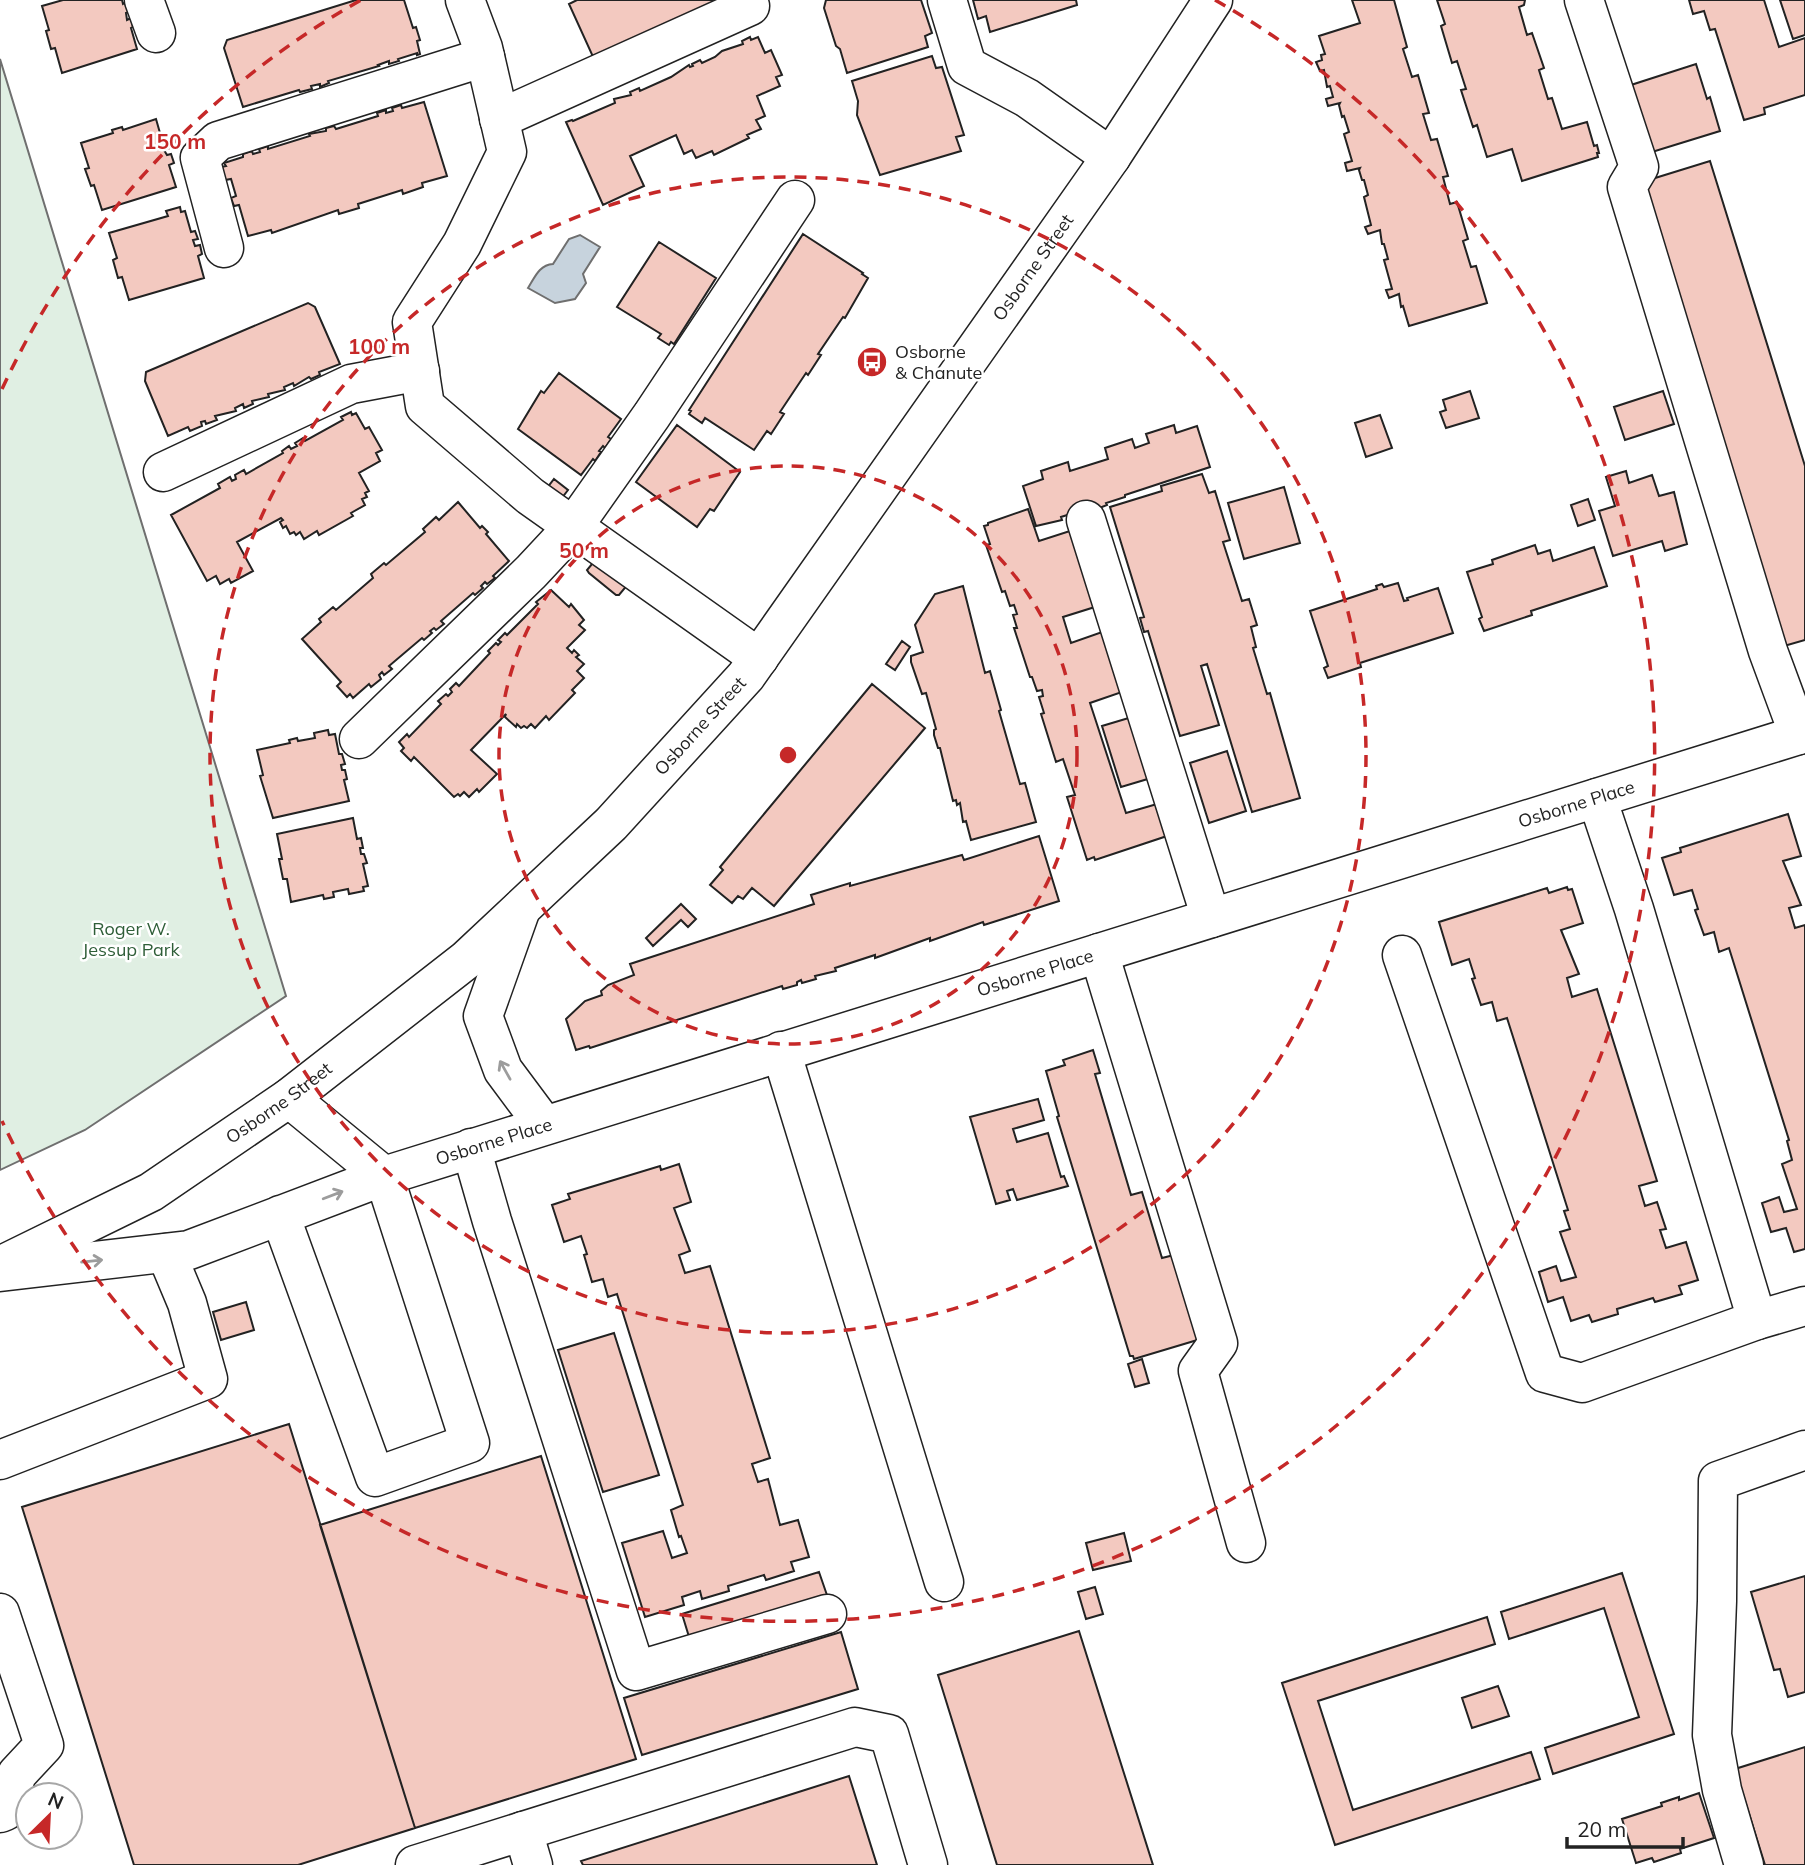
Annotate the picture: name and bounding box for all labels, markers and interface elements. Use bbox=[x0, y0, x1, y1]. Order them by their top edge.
text: 150 m bbox=[144, 128, 206, 154]
street label: Osborne Street bbox=[987, 209, 1078, 325]
text: 100 m bbox=[348, 333, 410, 359]
place label: Osborne & Chanute bbox=[895, 340, 982, 384]
bus stop icon: Osborne & Chanute bbox=[855, 345, 889, 379]
text: 50 m bbox=[559, 537, 609, 563]
street label: Osborne Street bbox=[649, 672, 751, 780]
centre of rings bbox=[776, 743, 800, 767]
street label: Osborne Place bbox=[1515, 775, 1637, 833]
park label: Roger W. Jessup Park bbox=[82, 917, 180, 961]
street label: Osborne Place bbox=[974, 944, 1096, 1001]
street label: Osborne Street bbox=[221, 1057, 336, 1149]
one-way arrow bbox=[497, 1060, 511, 1080]
street label: Osborne Place bbox=[433, 1112, 555, 1170]
one-way arrow bbox=[322, 1187, 344, 1200]
one-way arrow bbox=[80, 1255, 103, 1268]
north arrow bbox=[14, 1781, 84, 1851]
text: N bbox=[44, 1787, 67, 1814]
scale bar bbox=[1567, 1806, 1682, 1850]
text: 20 m bbox=[1577, 1816, 1626, 1842]

